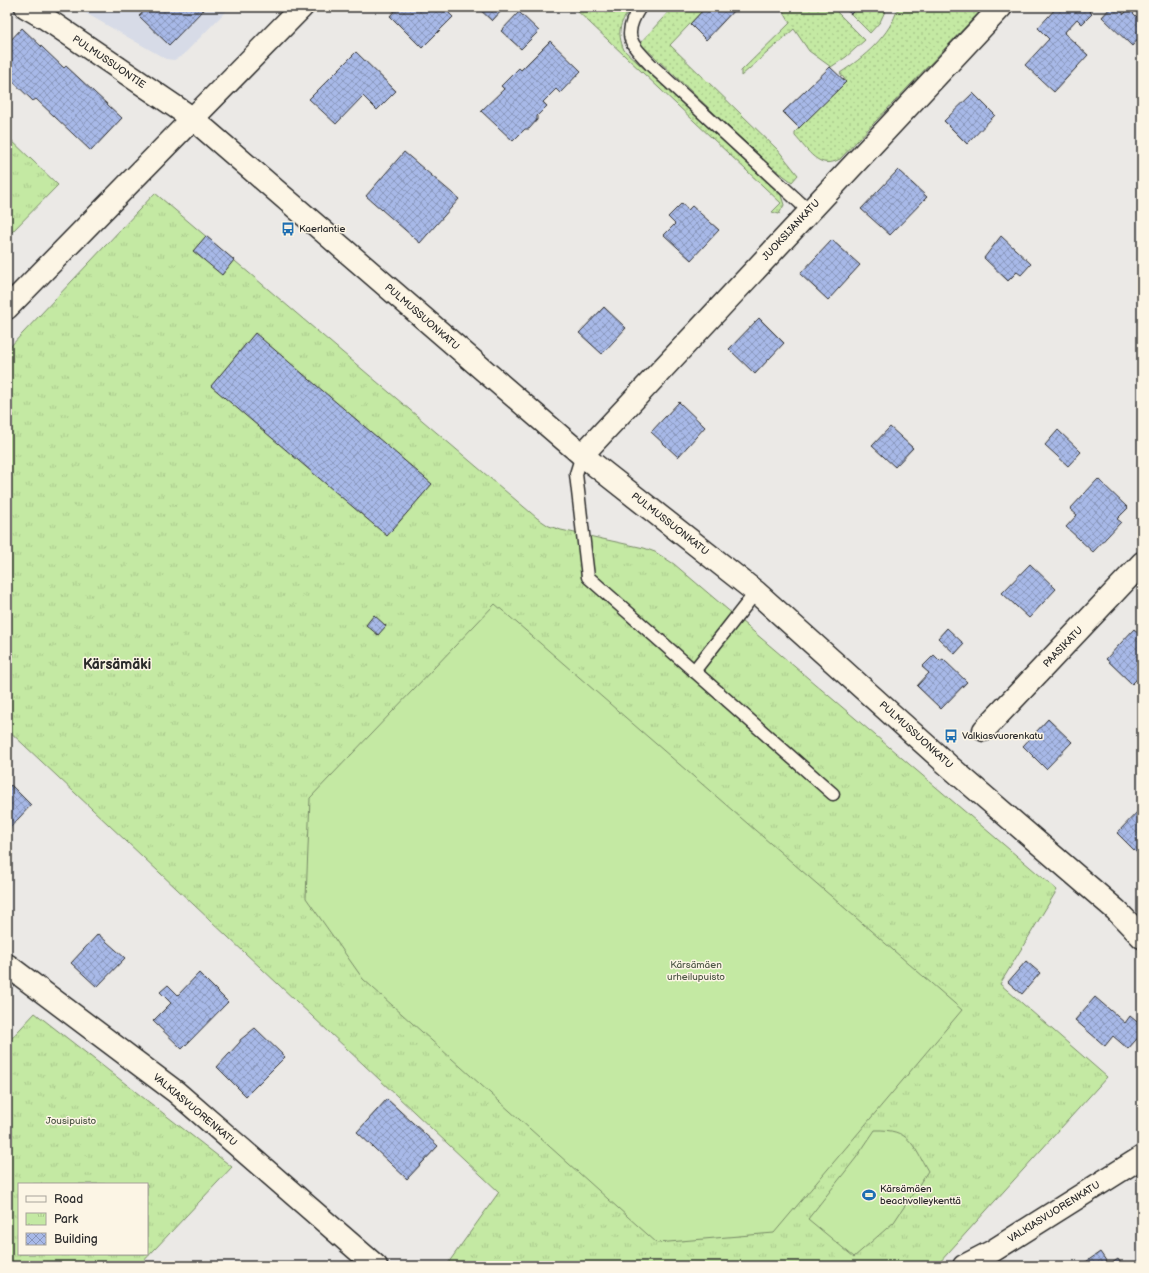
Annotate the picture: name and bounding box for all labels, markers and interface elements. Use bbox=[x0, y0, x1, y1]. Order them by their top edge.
street label: PULMUSSUONTIE bbox=[70, 33, 148, 91]
street label: JUOKSIJANKATU bbox=[760, 197, 822, 263]
bus stop icon: Kaerlantie bbox=[280, 221, 296, 237]
place label: Kaerlantie bbox=[299, 223, 345, 235]
street label: PULMUSSUONKATU bbox=[382, 281, 462, 353]
street label: PULMUSSUONKATU bbox=[629, 490, 711, 558]
street label: PAASIKATU bbox=[1041, 624, 1085, 670]
district label: Kärsämäki bbox=[83, 656, 151, 673]
street label: PULMUSSUONKATU bbox=[877, 699, 955, 771]
bus stop icon: Valkiasvuorenkatu bbox=[943, 728, 959, 744]
place label: Valkiasvuorenkatu bbox=[962, 730, 1043, 742]
park label: Kärsämäen urheilupuisto bbox=[667, 959, 725, 983]
street label: VALKIASVUORENKATU bbox=[150, 1071, 240, 1149]
park label: Jousipuisto bbox=[46, 1115, 97, 1127]
street label: VALKIASVUORENKATU bbox=[1006, 1179, 1102, 1245]
legend bbox=[18, 1183, 148, 1255]
place label: Kärsämäen beachvolleykenttä bbox=[880, 1183, 961, 1207]
sports icon: Kärsämäen beachvolleykenttä bbox=[861, 1187, 877, 1203]
text: Road bbox=[54, 1192, 83, 1207]
text: Park bbox=[54, 1212, 78, 1227]
text: Building bbox=[54, 1232, 98, 1247]

